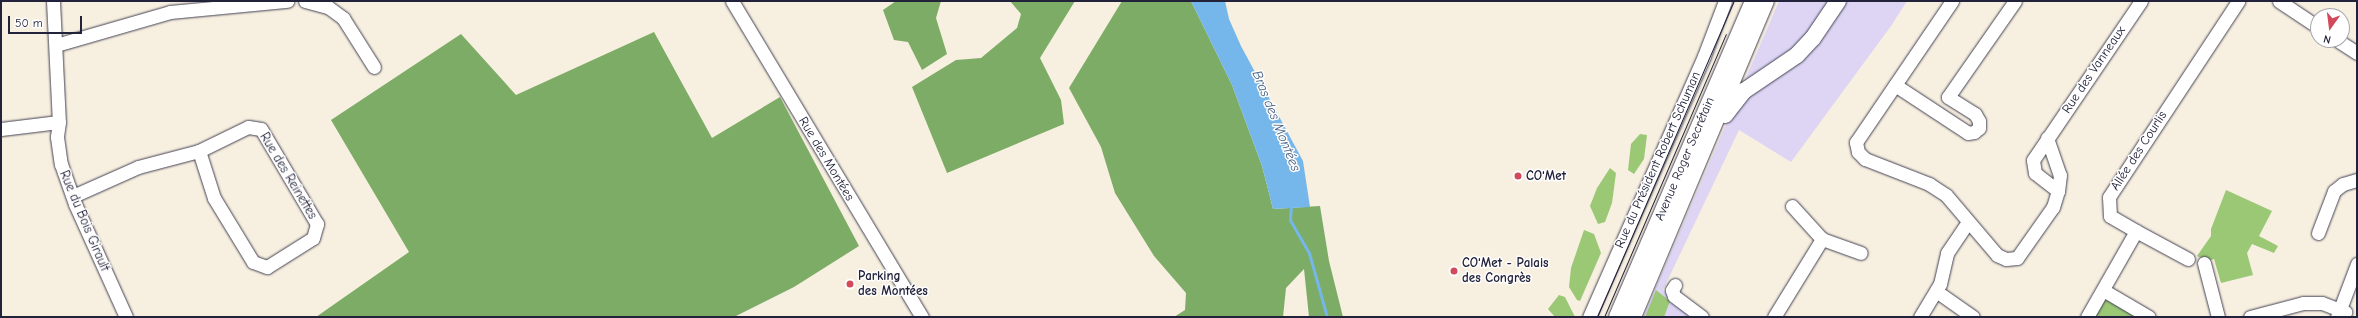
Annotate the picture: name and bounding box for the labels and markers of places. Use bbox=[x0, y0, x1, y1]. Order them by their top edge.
place label: CO'Met bbox=[1526, 168, 1566, 184]
marker: CO'Met bbox=[1513, 171, 1523, 181]
place label: CO'Met - Palais des Congrès bbox=[1462, 256, 1549, 287]
marker: CO'Met - Palais des Congrès bbox=[1449, 266, 1459, 276]
place label: Parking des Montées bbox=[858, 269, 928, 300]
marker: Parking des Montées bbox=[845, 279, 855, 289]

